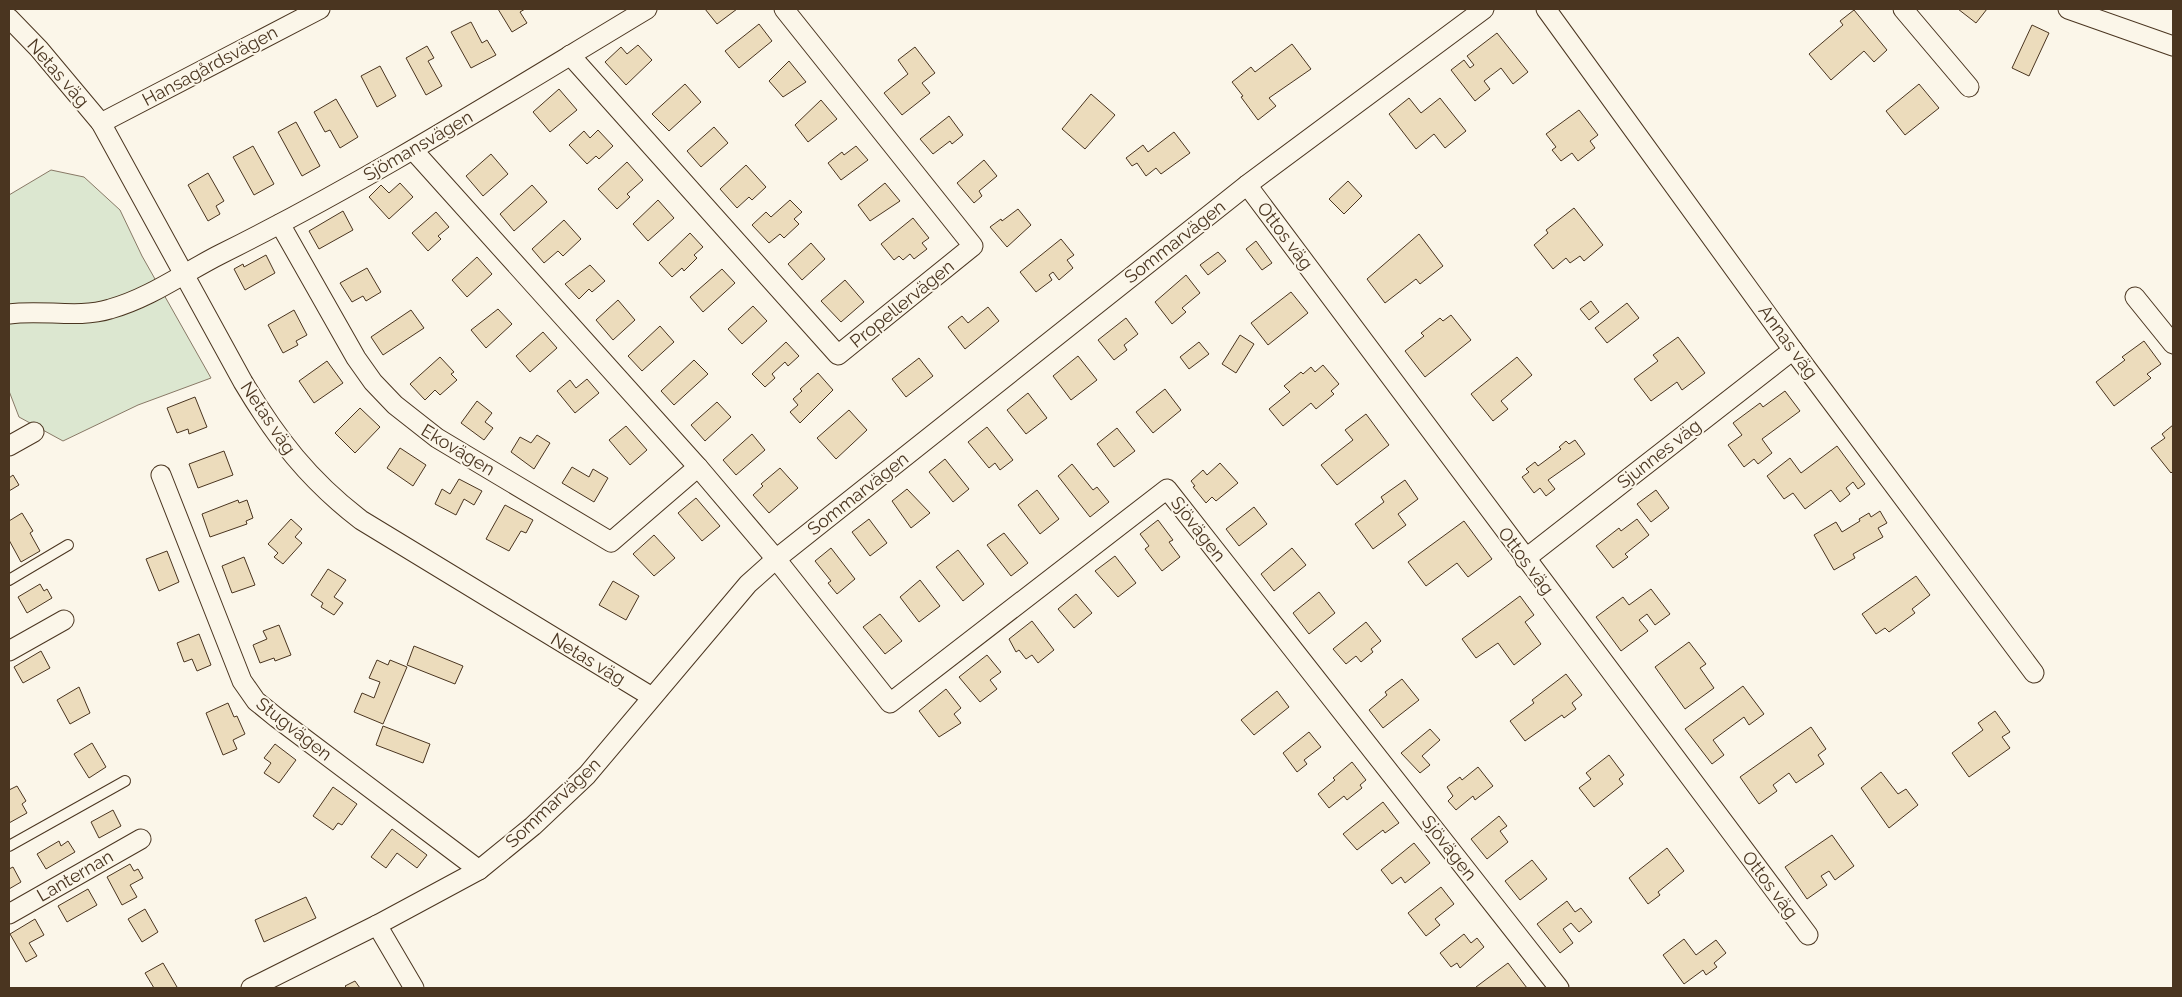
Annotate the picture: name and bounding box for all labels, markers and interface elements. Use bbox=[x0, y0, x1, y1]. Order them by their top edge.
street label: Hansagårdsvägen bbox=[139, 21, 281, 110]
street label: Netas väg bbox=[23, 34, 94, 111]
street label: Sjömansvägen bbox=[360, 106, 476, 185]
street label: Sommarvägen bbox=[1120, 196, 1229, 287]
street label: Ottos väg bbox=[1253, 198, 1318, 274]
street label: Propellervägen bbox=[845, 255, 958, 352]
street label: Annas väg bbox=[1755, 301, 1822, 383]
street label: Netas väg bbox=[236, 377, 300, 458]
street label: Sjunnes väg bbox=[1613, 414, 1705, 493]
street label: Ekovägen bbox=[418, 420, 499, 480]
street label: Sommarvägen bbox=[803, 448, 912, 539]
street label: Sjövägen bbox=[1167, 492, 1230, 565]
street label: Ottos väg bbox=[1494, 523, 1559, 599]
street label: Netas väg bbox=[547, 628, 629, 689]
street label: Stugvägen bbox=[252, 693, 336, 765]
street label: Sommarvägen bbox=[501, 753, 605, 852]
street label: Sjövägen bbox=[1418, 811, 1481, 884]
street label: Lanternan bbox=[33, 845, 116, 906]
street label: Ottos väg bbox=[1738, 847, 1803, 923]

